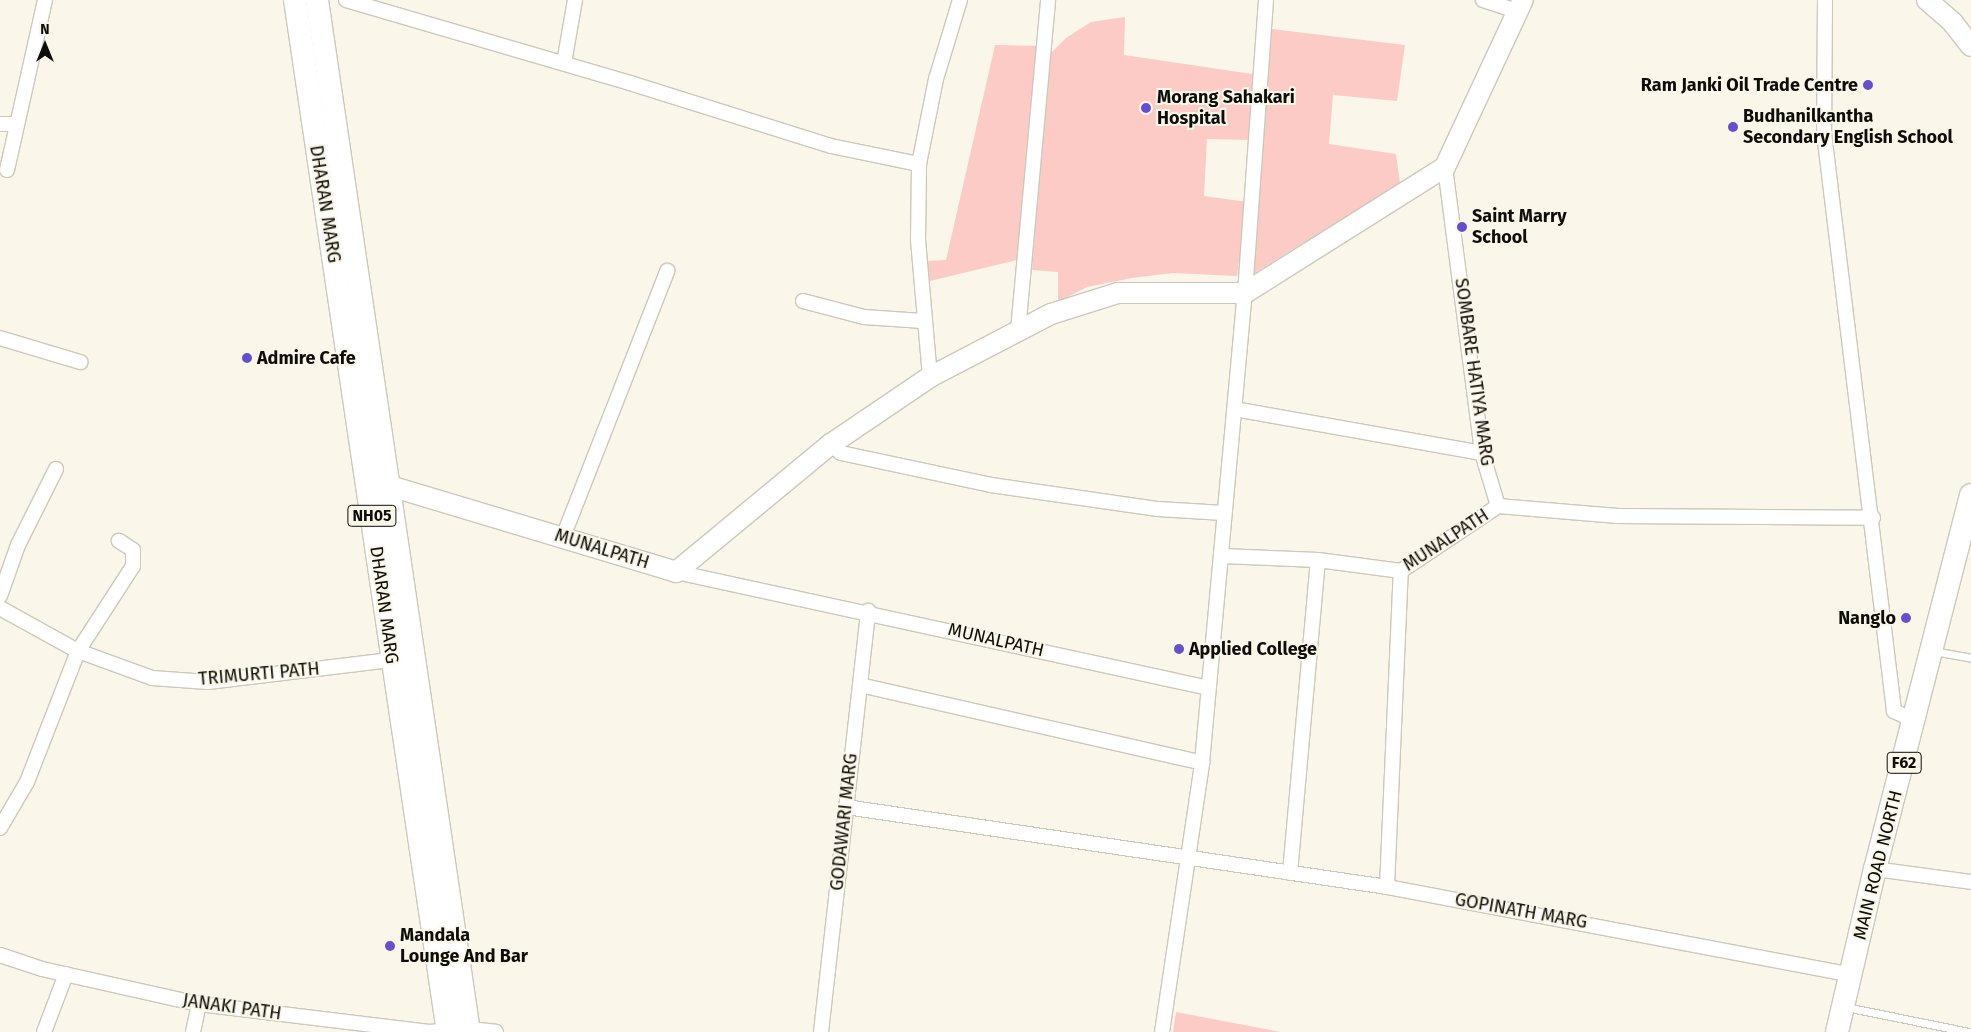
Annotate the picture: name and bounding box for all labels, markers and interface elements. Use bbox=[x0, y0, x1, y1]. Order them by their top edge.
north arrow bbox=[20, 20, 70, 70]
text: N bbox=[40, 21, 50, 38]
place label: Ram Janki Oil Trade Centre bbox=[1641, 74, 1858, 96]
marker: Ram Janki Oil Trade Centre bbox=[1862, 79, 1874, 91]
place label: Morang Sahakari Hospital bbox=[1157, 87, 1295, 130]
marker: Morang Sahakari Hospital bbox=[1139, 101, 1153, 115]
place label: Budhanilkantha Secondary English School bbox=[1743, 106, 1953, 148]
marker: Budhanilkantha Secondary English School bbox=[1727, 121, 1739, 133]
street label: DHARAN MARG bbox=[305, 144, 345, 264]
place label: Saint Marry School bbox=[1472, 206, 1567, 248]
marker: Saint Marry School bbox=[1456, 221, 1468, 233]
street label: SOMBARE HATIYA MARG bbox=[1450, 277, 1498, 467]
place label: Admire Cafe bbox=[257, 347, 356, 369]
marker: Admire Cafe bbox=[241, 352, 253, 364]
road number: NH05 bbox=[347, 502, 397, 530]
street label: MUNALPATH bbox=[1399, 504, 1493, 576]
street label: MUNALPATH bbox=[552, 524, 652, 574]
street label: DHARAN MARG bbox=[365, 545, 403, 665]
place label: Nanglo bbox=[1838, 607, 1896, 629]
marker: Nanglo bbox=[1900, 612, 1912, 624]
street label: MUNALPATH bbox=[946, 618, 1046, 662]
place label: Applied College bbox=[1189, 638, 1317, 660]
marker: Applied College bbox=[1173, 643, 1185, 655]
street label: TRIMURTI PATH bbox=[197, 658, 321, 690]
road number: F62 bbox=[1886, 750, 1922, 776]
street label: GODAWARI MARG bbox=[826, 752, 862, 892]
street label: MAIN ROAD NORTH bbox=[1849, 788, 1907, 942]
street label: GOPINATH MARG bbox=[1453, 889, 1589, 933]
place label: Mandala Lounge And Bar bbox=[400, 925, 528, 968]
marker: Mandala Lounge And Bar bbox=[384, 940, 396, 952]
street label: JANAKI PATH bbox=[181, 989, 283, 1025]

